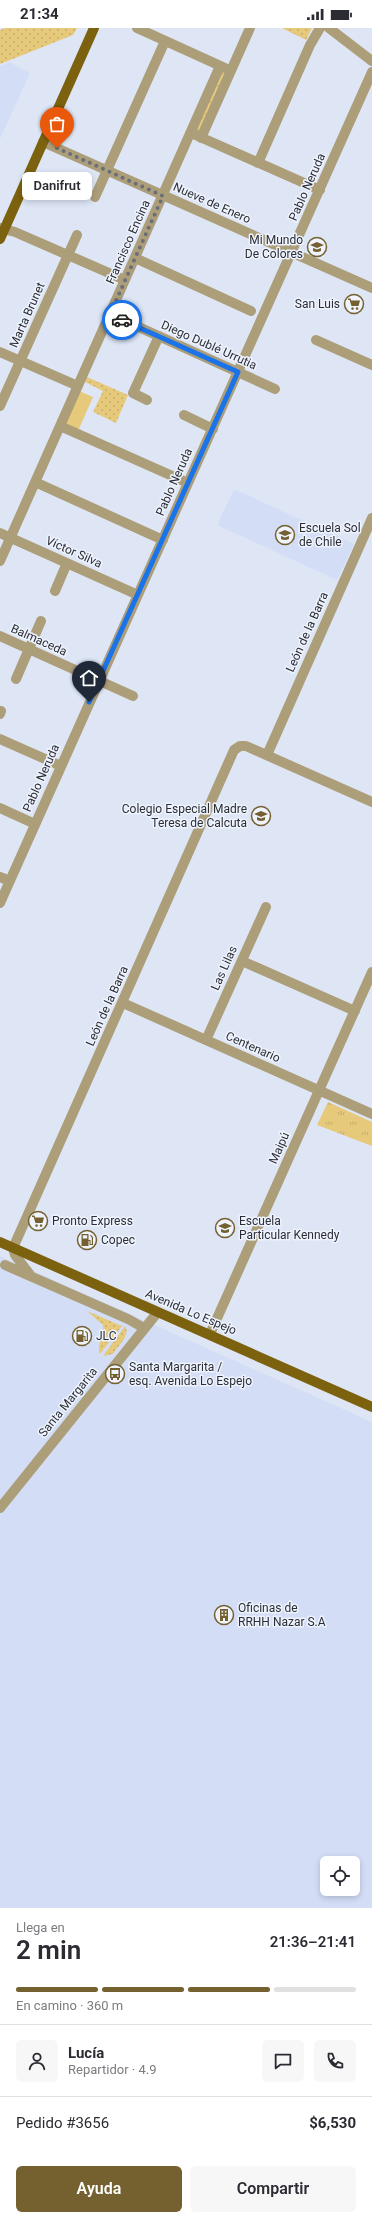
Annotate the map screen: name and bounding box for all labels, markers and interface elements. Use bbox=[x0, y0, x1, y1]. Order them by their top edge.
text: 21:34 bbox=[20, 5, 59, 23]
pin bbox=[40, 107, 74, 148]
icon: bag bbox=[46, 113, 68, 135]
street label: Pablo Neruda bbox=[286, 151, 328, 223]
callout: Danifrut bbox=[22, 172, 92, 200]
text: Danifrut bbox=[33, 178, 81, 193]
street label: Nueve de Enero bbox=[171, 180, 253, 226]
street label: Francisco Encina bbox=[103, 198, 153, 286]
place label: Mi Mundo De Colores bbox=[245, 233, 303, 261]
school or university icon: Mi Mundo De Colores bbox=[306, 236, 328, 258]
street label: Marta Brunet bbox=[6, 280, 48, 350]
supermarket icon: San Luis bbox=[343, 293, 365, 315]
place label: San Luis bbox=[295, 297, 340, 311]
courier bbox=[102, 300, 142, 340]
icon: car bbox=[111, 309, 133, 331]
street label: Diego Dublé Urrutia bbox=[159, 318, 259, 372]
street label: Pablo Neruda bbox=[153, 446, 195, 518]
place label: Escuela Sol de Chile bbox=[299, 521, 361, 549]
school or university icon: Escuela Sol de Chile bbox=[274, 524, 296, 546]
street label: Víctor Silva bbox=[44, 533, 104, 571]
street label: León de la Barra bbox=[283, 590, 331, 674]
street label: Balmaceda bbox=[9, 621, 69, 659]
pin bbox=[72, 661, 106, 702]
icon: home bbox=[78, 667, 100, 689]
street label: Pablo Neruda bbox=[20, 742, 62, 814]
place label: Colegio Especial Madre Teresa de Calcuta bbox=[122, 802, 247, 830]
school or university icon: Colegio Especial Madre Teresa de Calcuta bbox=[250, 805, 272, 827]
street label: Las Lilas bbox=[208, 944, 240, 992]
street label: León de la Barra bbox=[83, 964, 131, 1048]
street label: Centenario bbox=[224, 1029, 283, 1065]
street label: Maipú bbox=[266, 1130, 292, 1166]
supermarket icon: Pronto Express bbox=[27, 1210, 49, 1232]
place label: Pronto Express bbox=[52, 1214, 133, 1228]
place label: Escuela Particular Kennedy bbox=[239, 1214, 340, 1242]
school or university icon: Escuela Particular Kennedy bbox=[214, 1217, 236, 1239]
fuel station icon: Copec bbox=[76, 1229, 98, 1251]
place label: Copec bbox=[101, 1233, 135, 1247]
street label: Avenida Lo Espejo bbox=[143, 1286, 239, 1338]
fuel station icon: JLC bbox=[71, 1325, 93, 1347]
place label: JLC bbox=[96, 1329, 117, 1343]
place label: Santa Margarita / esq. Avenida Lo Espejo bbox=[129, 1360, 252, 1388]
bus stop icon: Santa Margarita / esq. Avenida Lo Espejo bbox=[104, 1363, 126, 1385]
street label: Santa Margarita bbox=[36, 1364, 100, 1440]
place label: Oficinas de RRHH Nazar S.A bbox=[238, 1601, 326, 1629]
building icon: Oficinas de RRHH Nazar S.A bbox=[213, 1604, 235, 1626]
map controls bbox=[320, 1856, 360, 1896]
button: locate bbox=[320, 1856, 360, 1896]
text: Llega en bbox=[16, 1920, 65, 1935]
text: 21:36–21:41 bbox=[270, 1933, 356, 1951]
text: 2 min bbox=[16, 1935, 81, 1965]
text: En camino · 360 m bbox=[16, 1998, 123, 2013]
button: person bbox=[16, 2040, 58, 2082]
button: chat bbox=[262, 2040, 304, 2082]
button: phone bbox=[314, 2040, 356, 2082]
text: Lucía bbox=[68, 2044, 104, 2062]
text: Repartidor · 4.9 bbox=[68, 2062, 156, 2077]
text: Pedido #3656 bbox=[16, 2114, 109, 2132]
text: $6,530 bbox=[309, 2114, 356, 2132]
button: Ayuda bbox=[16, 2166, 182, 2212]
button: Compartir bbox=[190, 2166, 356, 2212]

